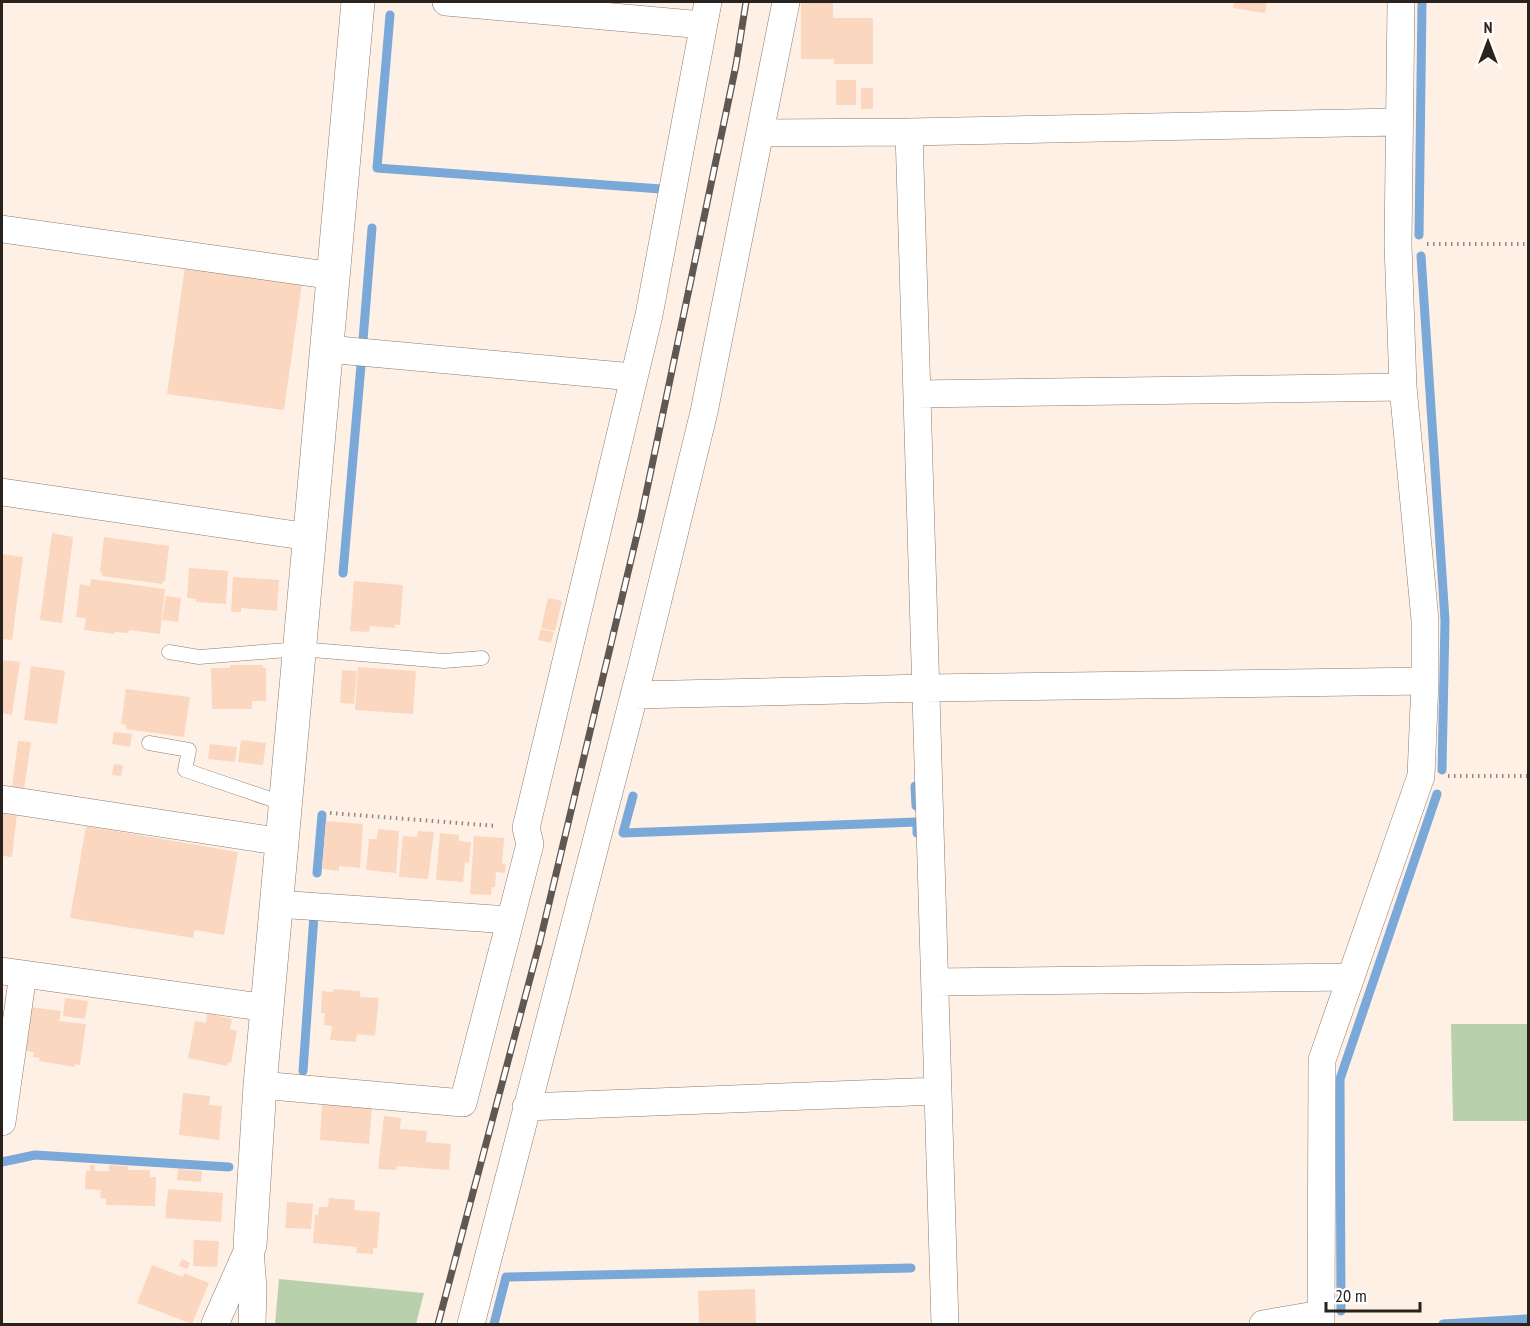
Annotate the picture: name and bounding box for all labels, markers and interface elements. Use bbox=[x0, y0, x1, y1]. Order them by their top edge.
north arrow bbox=[1458, 12, 1518, 72]
text: N bbox=[1484, 17, 1492, 37]
scale bar bbox=[1326, 1275, 1420, 1313]
text: 20 m bbox=[1335, 1284, 1367, 1307]

